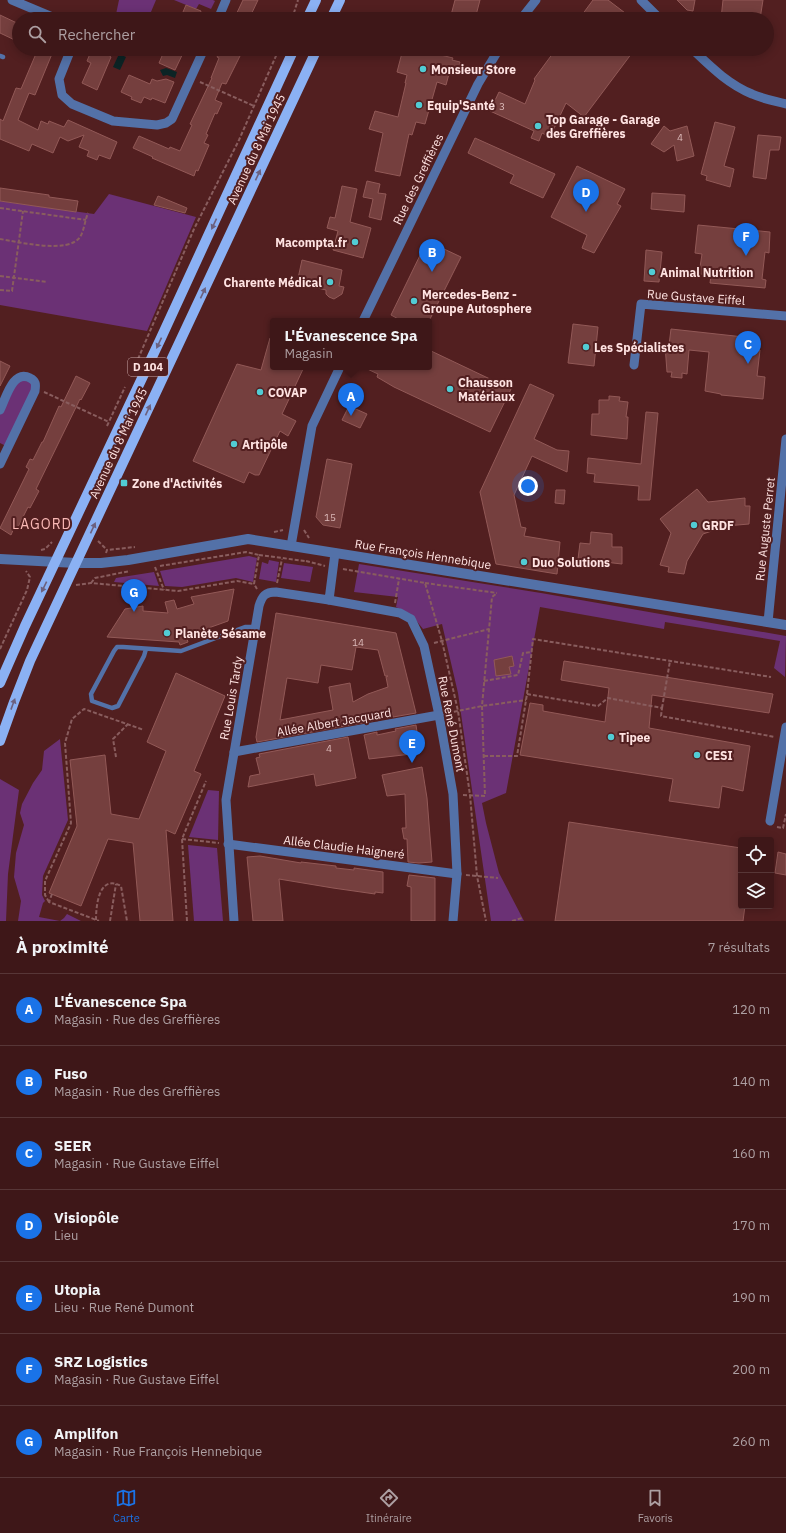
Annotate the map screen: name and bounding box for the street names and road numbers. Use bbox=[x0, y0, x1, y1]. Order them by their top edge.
street label: Avenue du 8 Mai 1945 bbox=[224, 91, 288, 207]
street label: Rue des Greffières bbox=[389, 131, 447, 227]
street label: Rue Gustave Eiffel bbox=[647, 286, 745, 308]
road number: D 104 bbox=[128, 358, 168, 376]
street label: Avenue du 8 Mai 1945 bbox=[86, 385, 150, 501]
street label: Rue Auguste Perret bbox=[752, 476, 778, 582]
street label: Rue François Hennebique bbox=[354, 536, 493, 572]
street label: Rue Louis Tardy bbox=[216, 655, 246, 741]
street label: Rue René Dumont bbox=[435, 675, 469, 773]
street label: Allée Albert Jacquard bbox=[276, 705, 392, 739]
street label: Allée Claudie Haigneré bbox=[283, 832, 406, 862]

